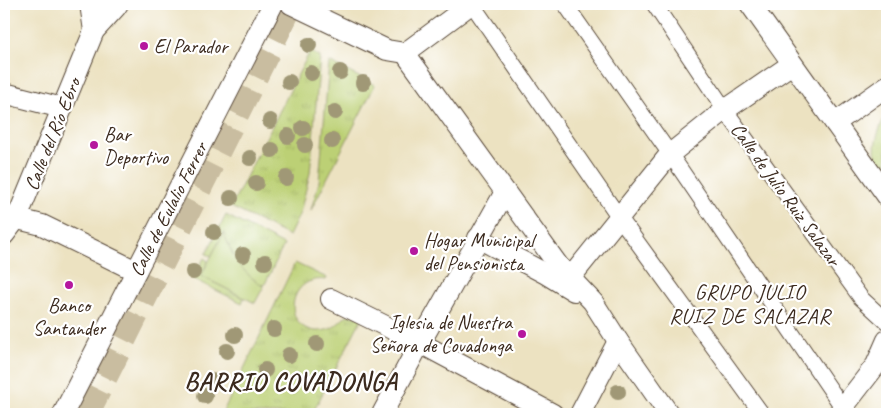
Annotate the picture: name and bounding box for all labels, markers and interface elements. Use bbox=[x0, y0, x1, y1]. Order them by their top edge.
place label: El Parador bbox=[154, 34, 229, 59]
marker: El Parador bbox=[138, 40, 150, 52]
street label: Calle del Río Ebro bbox=[19, 73, 87, 194]
street label: Calle de Julio Ruiz Salazar bbox=[725, 118, 847, 272]
place label: Bar Deportivo bbox=[104, 122, 169, 170]
street label: Calle de Eulalio Ferrer bbox=[124, 136, 214, 281]
marker: Bar Deportivo bbox=[88, 139, 100, 151]
place label: Hogar Municipal del Pensionista bbox=[424, 228, 538, 276]
marker: Hogar Municipal del Pensionista bbox=[408, 245, 420, 257]
marker: Banco Santander bbox=[63, 279, 75, 291]
district label: GRUPO JULIO RUIZ DE SALAZAR bbox=[669, 279, 832, 329]
place label: Banco Santander bbox=[33, 293, 107, 341]
place label: Iglesia de Nuestra Señora de Covadonga bbox=[370, 310, 513, 358]
marker: Iglesia de Nuestra Señora de Covadonga bbox=[516, 328, 528, 340]
district label: BARRIO COVADONGA bbox=[184, 366, 399, 398]

